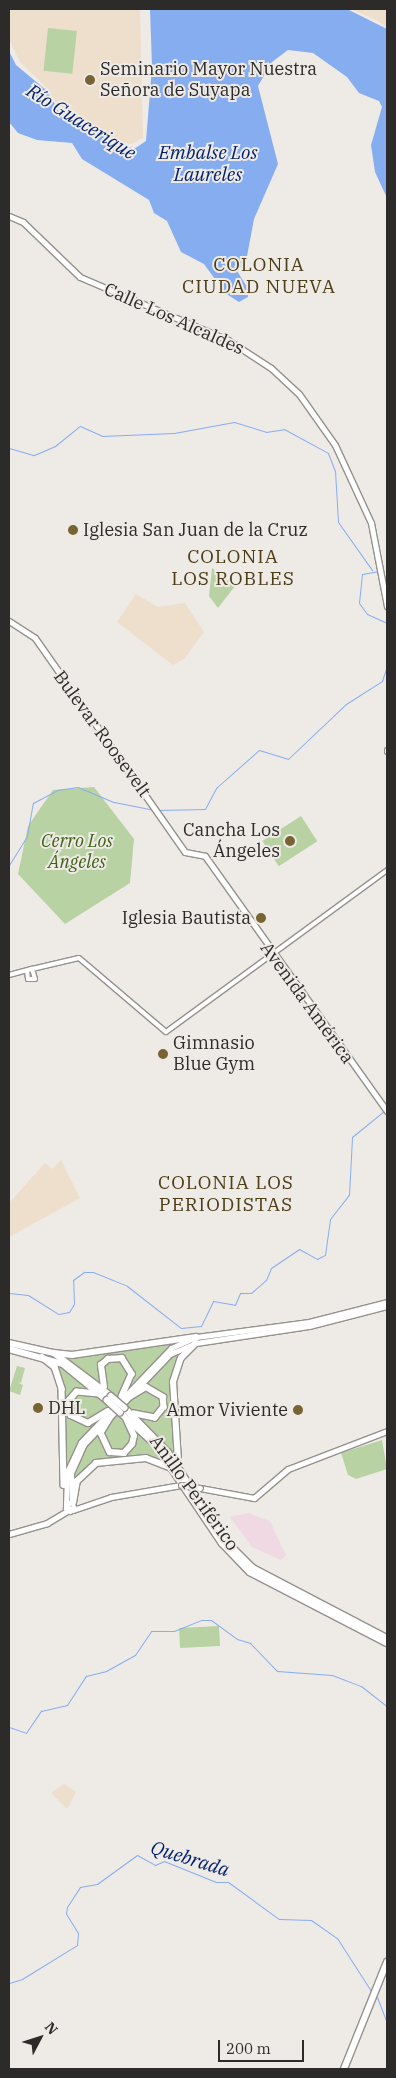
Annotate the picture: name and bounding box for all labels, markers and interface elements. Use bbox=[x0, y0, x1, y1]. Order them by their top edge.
place label: Seminario Mayor Nuestra Señora de Suyapa bbox=[100, 59, 317, 102]
marker: Seminario Mayor Nuestra Señora de Suyapa bbox=[84, 74, 96, 86]
water label: Río Guacerique bbox=[22, 79, 140, 165]
water label: Embalse Los Laureles bbox=[159, 142, 257, 186]
district label: COLONIA CIUDAD NUEVA bbox=[180, 254, 338, 298]
street label: Calle Los Alcaldes bbox=[101, 278, 247, 360]
place label: Iglesia San Juan de la Cruz bbox=[83, 519, 308, 541]
marker: Iglesia San Juan de la Cruz bbox=[67, 524, 79, 536]
district label: COLONIA LOS ROBLES bbox=[170, 546, 296, 590]
street label: Bulevar Roosevelt bbox=[49, 667, 155, 801]
place label: Cancha Los Ángeles bbox=[183, 820, 280, 862]
park label: Cerro Los Ángeles bbox=[41, 831, 113, 874]
marker: Cancha Los Ángeles bbox=[284, 835, 296, 847]
place label: Iglesia Bautista bbox=[122, 907, 251, 929]
marker: Iglesia Bautista bbox=[255, 912, 267, 924]
street label: Avenida América bbox=[256, 938, 358, 1068]
place label: Gimnasio Blue Gym bbox=[173, 1033, 255, 1076]
marker: Gimnasio Blue Gym bbox=[157, 1048, 169, 1060]
district label: COLONIA LOS PERIODISTAS bbox=[157, 1172, 295, 1216]
place label: DHL bbox=[48, 1397, 86, 1419]
place label: Amor Viviente bbox=[167, 1399, 288, 1421]
marker: DHL bbox=[32, 1402, 44, 1414]
marker: Amor Viviente bbox=[292, 1404, 304, 1416]
street label: Anillo Periférico bbox=[145, 1431, 243, 1555]
water label: Quebrada bbox=[148, 1836, 232, 1882]
north arrow bbox=[15, 2013, 65, 2063]
text: N bbox=[41, 2018, 62, 2038]
scale bar bbox=[221, 2030, 307, 2062]
text: 200 m bbox=[226, 2039, 271, 2058]

